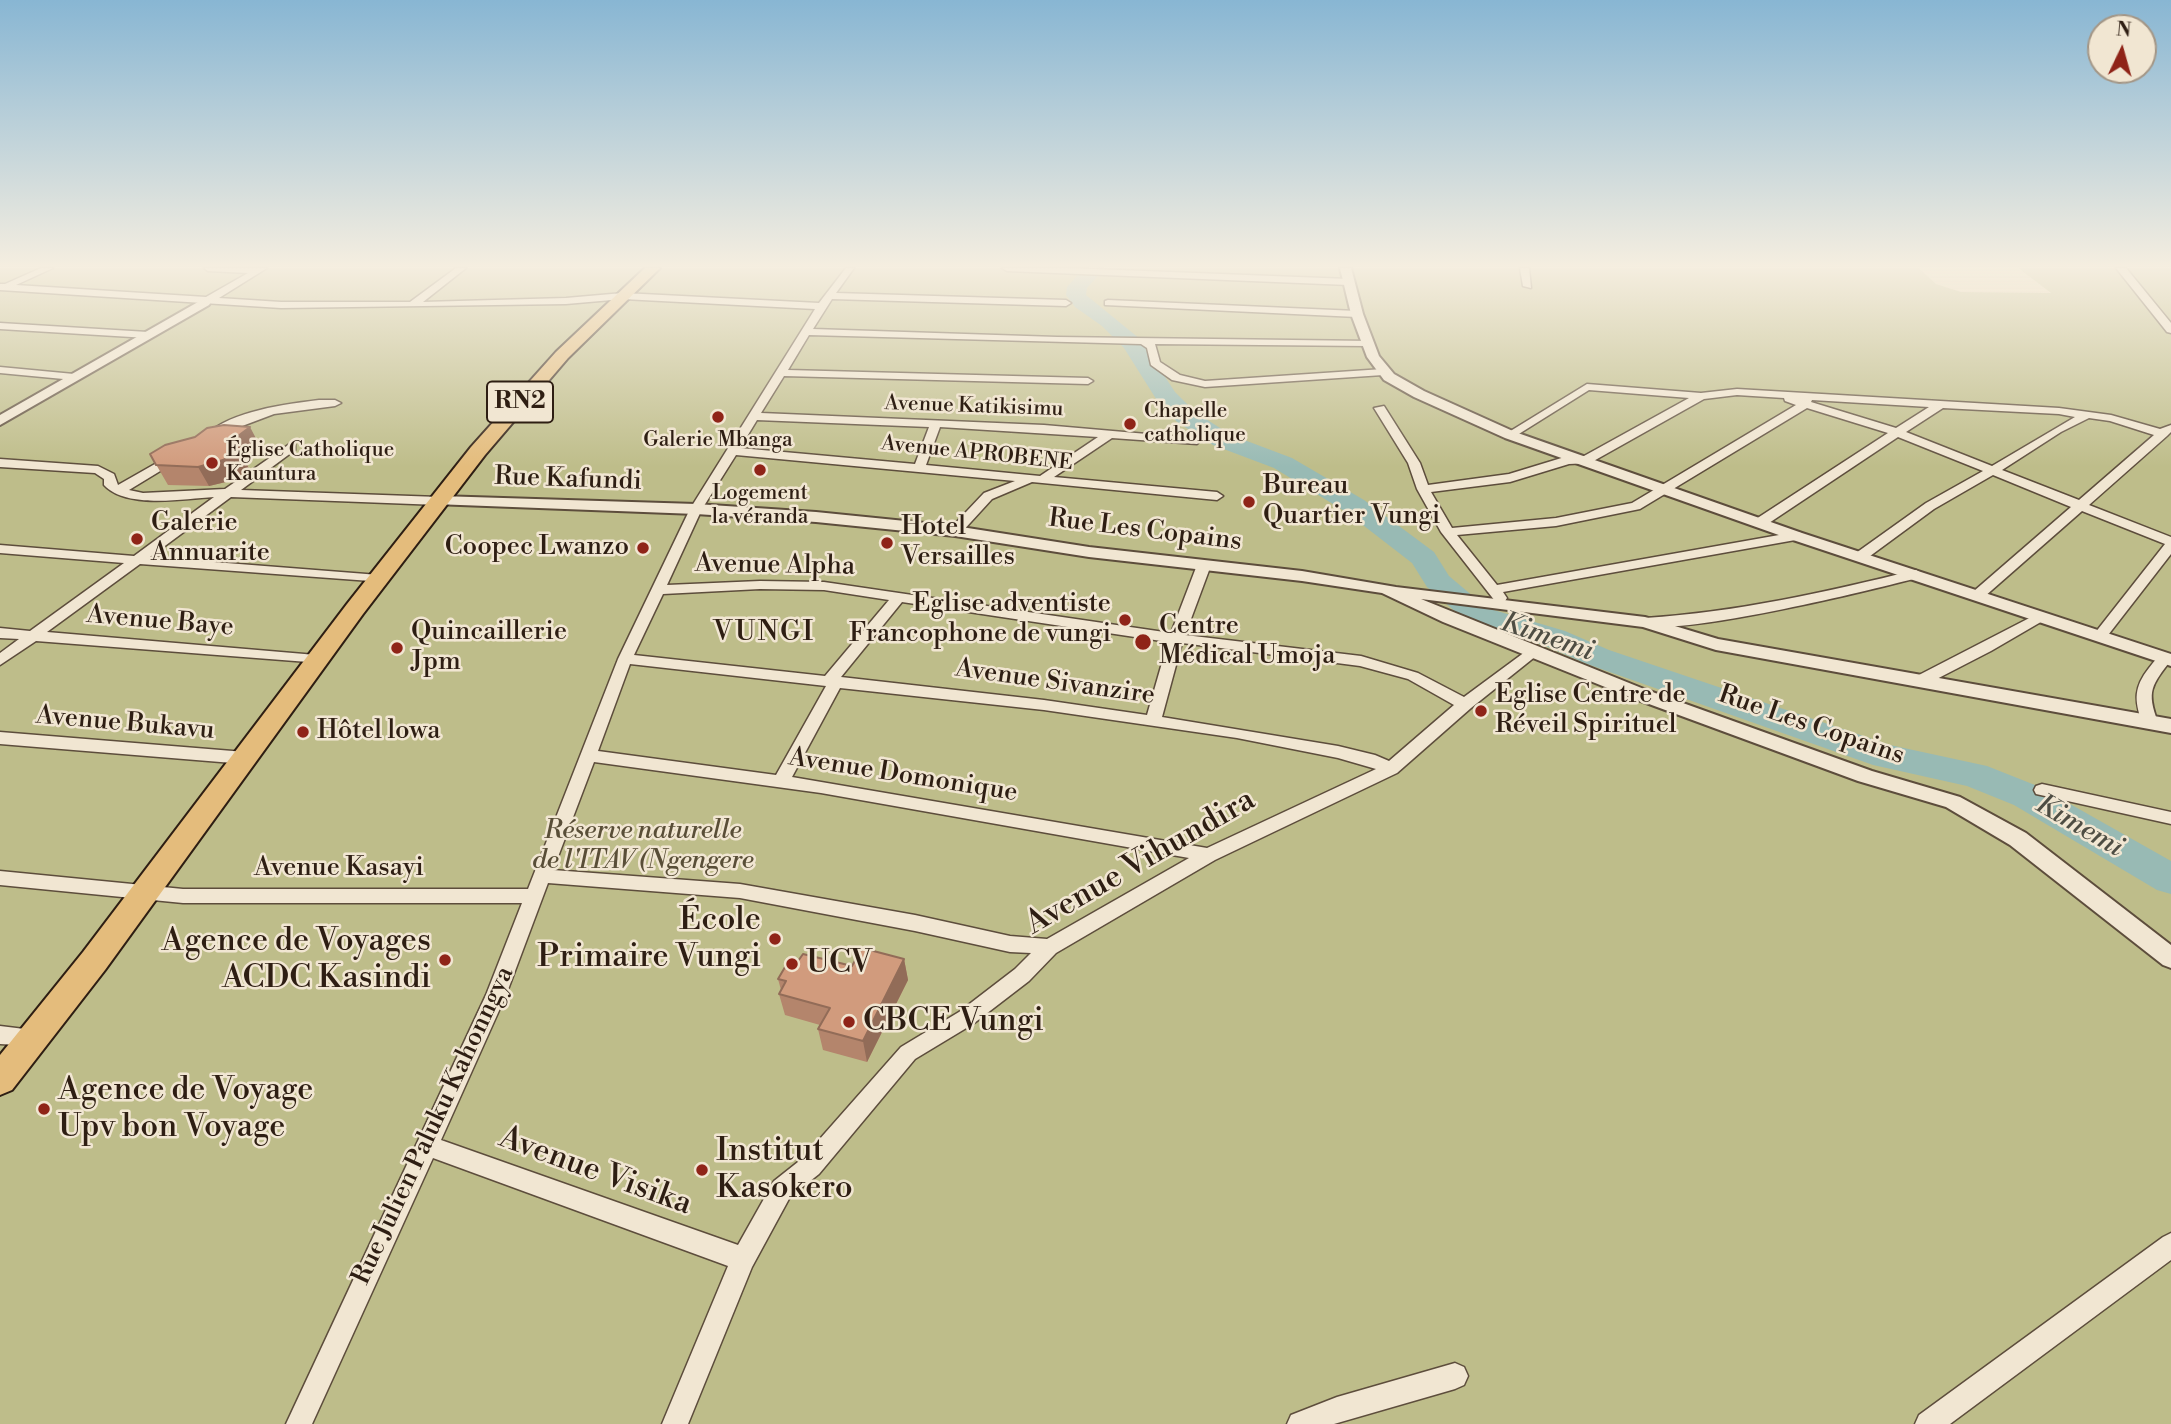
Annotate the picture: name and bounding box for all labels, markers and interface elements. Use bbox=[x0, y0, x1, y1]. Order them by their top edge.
north arrow bbox=[2087, 14, 2157, 84]
text: N bbox=[2115, 17, 2132, 43]
road number: RN2 bbox=[487, 382, 553, 422]
street label: Avenue Katikisimu bbox=[884, 391, 1064, 423]
place label: Chapelle catholique bbox=[1144, 399, 1246, 449]
marker: Galerie Mbanga bbox=[710, 409, 726, 425]
marker: Chapelle catholique bbox=[1122, 416, 1138, 432]
place label: Galerie Mbanga bbox=[643, 428, 793, 454]
street label: Avenue APROBENE bbox=[880, 431, 1074, 477]
place label: Église Catholique Kauntura bbox=[226, 438, 394, 488]
marker: Église Catholique Kauntura bbox=[204, 455, 220, 471]
street label: Rue Kafundi bbox=[494, 462, 642, 498]
marker: Logement la véranda bbox=[752, 462, 768, 478]
place label: Bureau Quartier Vungi bbox=[1263, 471, 1440, 532]
place label: Logement la véranda bbox=[712, 481, 808, 531]
marker: Bureau Quartier Vungi bbox=[1241, 494, 1257, 510]
street label: Rue Les Copains bbox=[1047, 504, 1243, 558]
place label: Galerie Annuarite bbox=[151, 508, 270, 570]
place label: Hotel Versailles bbox=[901, 512, 1015, 574]
marker: Galerie Annuarite bbox=[129, 531, 145, 547]
place label: Coopec Lwanzo bbox=[445, 532, 629, 564]
marker: Hotel Versailles bbox=[879, 535, 895, 551]
marker: Coopec Lwanzo bbox=[635, 540, 651, 556]
street label: Avenue Alpha bbox=[695, 549, 855, 583]
place label: Eglise adventiste Francophone de vungi bbox=[849, 589, 1111, 650]
street label: Avenue Baye bbox=[85, 600, 235, 644]
water label: Kimemi bbox=[1496, 606, 1598, 670]
place label: Centre Médical Umoja bbox=[1159, 611, 1335, 672]
marker: Eglise adventiste Francophone de vungi bbox=[1117, 612, 1133, 628]
district label: VUNGI bbox=[713, 616, 815, 650]
place label: Quincaillerie Jpm bbox=[411, 617, 567, 678]
marker: Centre Médical Umoja bbox=[1133, 632, 1153, 652]
marker: Quincaillerie Jpm bbox=[389, 640, 405, 656]
street label: Avenue Sivanzire bbox=[953, 654, 1157, 712]
place label: Eglise Centre de Réveil Spirituel bbox=[1495, 680, 1686, 742]
street label: Rue Les Copains bbox=[1714, 680, 1908, 772]
street label: Avenue Bukavu bbox=[34, 701, 216, 747]
marker: Eglise Centre de Réveil Spirituel bbox=[1473, 703, 1489, 719]
place label: Hôtel lowa bbox=[317, 716, 440, 748]
marker: Hôtel lowa bbox=[295, 724, 311, 740]
street label: Avenue Domonique bbox=[786, 742, 1020, 810]
street label: Avenue Vihundira bbox=[1019, 782, 1263, 944]
water label: Kimemi bbox=[2029, 788, 2129, 866]
park label: Réserve naturelle de l'ITAV (Ngengere bbox=[532, 816, 754, 878]
street label: Avenue Kasayi bbox=[254, 853, 424, 885]
place label: École Primaire Vungi bbox=[537, 902, 761, 977]
place label: Agence de Voyages ACDC Kasindi bbox=[162, 923, 431, 998]
marker: École Primaire Vungi bbox=[767, 931, 783, 947]
place label: UCV bbox=[806, 945, 873, 983]
marker: Agence de Voyages ACDC Kasindi bbox=[437, 952, 453, 968]
marker: UCV bbox=[784, 956, 800, 972]
street label: Rue Julien Paluku Kahonngya bbox=[346, 962, 522, 1290]
place label: CBCE Vungi bbox=[863, 1003, 1044, 1041]
marker: CBCE Vungi bbox=[841, 1014, 857, 1030]
place label: Agence de Voyage Upv bon Voyage bbox=[58, 1072, 313, 1147]
marker: Agence de Voyage Upv bon Voyage bbox=[36, 1101, 52, 1117]
street label: Avenue Visika bbox=[493, 1119, 697, 1225]
place label: Institut Kasokero bbox=[716, 1133, 853, 1208]
marker: Institut Kasokero bbox=[694, 1162, 710, 1178]

